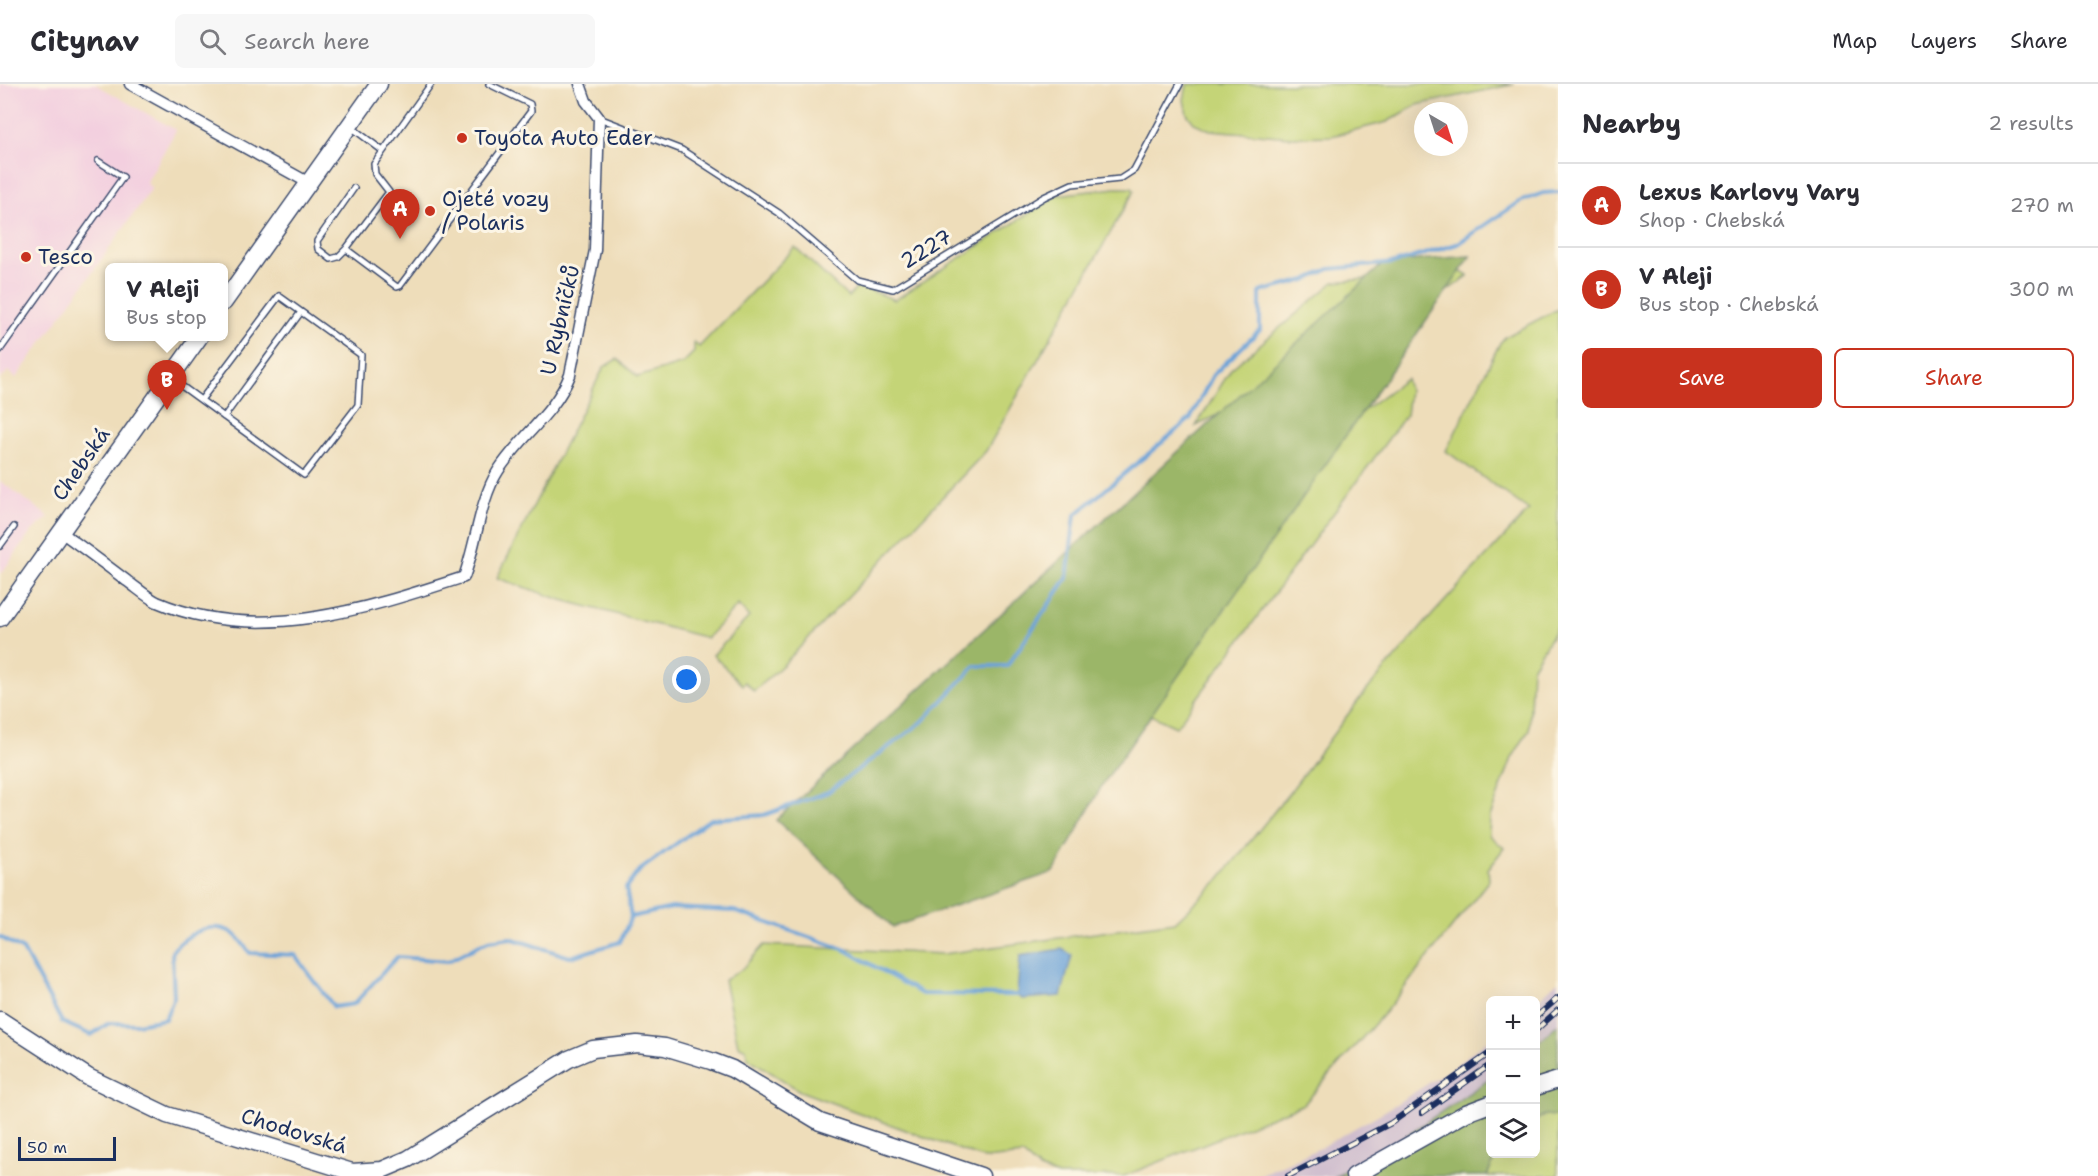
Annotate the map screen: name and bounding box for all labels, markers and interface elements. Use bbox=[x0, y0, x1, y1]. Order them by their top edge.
search box bbox=[175, 14, 595, 68]
text: Citynav bbox=[30, 22, 139, 60]
icon: search bbox=[196, 25, 229, 58]
text: Search here bbox=[244, 27, 370, 56]
text: Map bbox=[1832, 27, 1877, 55]
text: Layers bbox=[1910, 27, 1977, 55]
text: Share bbox=[2010, 27, 2068, 55]
north arrow bbox=[1414, 102, 1468, 156]
text: Nearby bbox=[1582, 106, 1681, 141]
text: 2 results bbox=[1988, 110, 2074, 136]
place label: Toyota Auto Eder bbox=[474, 124, 653, 152]
marker: Toyota Auto Eder bbox=[455, 131, 469, 145]
text: Lexus Karlovy Vary bbox=[1639, 178, 1860, 207]
place label: Ojeté vozy / Polaris bbox=[442, 185, 549, 237]
pin: A bbox=[380, 190, 420, 239]
text: A bbox=[1594, 192, 1609, 218]
text: 270 m bbox=[2010, 192, 2074, 218]
marker: Ojeté vozy / Polaris bbox=[423, 204, 437, 218]
text: Shop · Chebská bbox=[1639, 207, 1785, 233]
street label: 2227 bbox=[895, 223, 957, 275]
place label: Tesco bbox=[38, 243, 93, 271]
marker: Tesco bbox=[19, 250, 33, 264]
street label: U Rybníčků bbox=[534, 262, 586, 378]
text: V Aleji bbox=[1639, 262, 1712, 291]
popup bbox=[105, 263, 228, 341]
text: V Aleji bbox=[126, 275, 200, 304]
text: B bbox=[1595, 276, 1608, 302]
text: 300 m bbox=[2008, 276, 2074, 302]
text: Bus stop · Chebská bbox=[1639, 291, 1819, 317]
text: Bus stop bbox=[126, 304, 207, 330]
button: Save bbox=[1582, 348, 1822, 408]
button: Share bbox=[1834, 348, 2074, 408]
pin: B bbox=[148, 360, 186, 410]
street label: Chebská bbox=[45, 422, 117, 506]
your location bbox=[672, 665, 701, 694]
map controls bbox=[1486, 996, 1540, 1158]
button: + bbox=[1486, 996, 1540, 1050]
button: − bbox=[1486, 1050, 1540, 1104]
street label: Chodovská bbox=[238, 1102, 350, 1160]
button: layers bbox=[1486, 1104, 1540, 1158]
scale bar bbox=[18, 1134, 116, 1162]
text: 50 m bbox=[27, 1137, 67, 1158]

